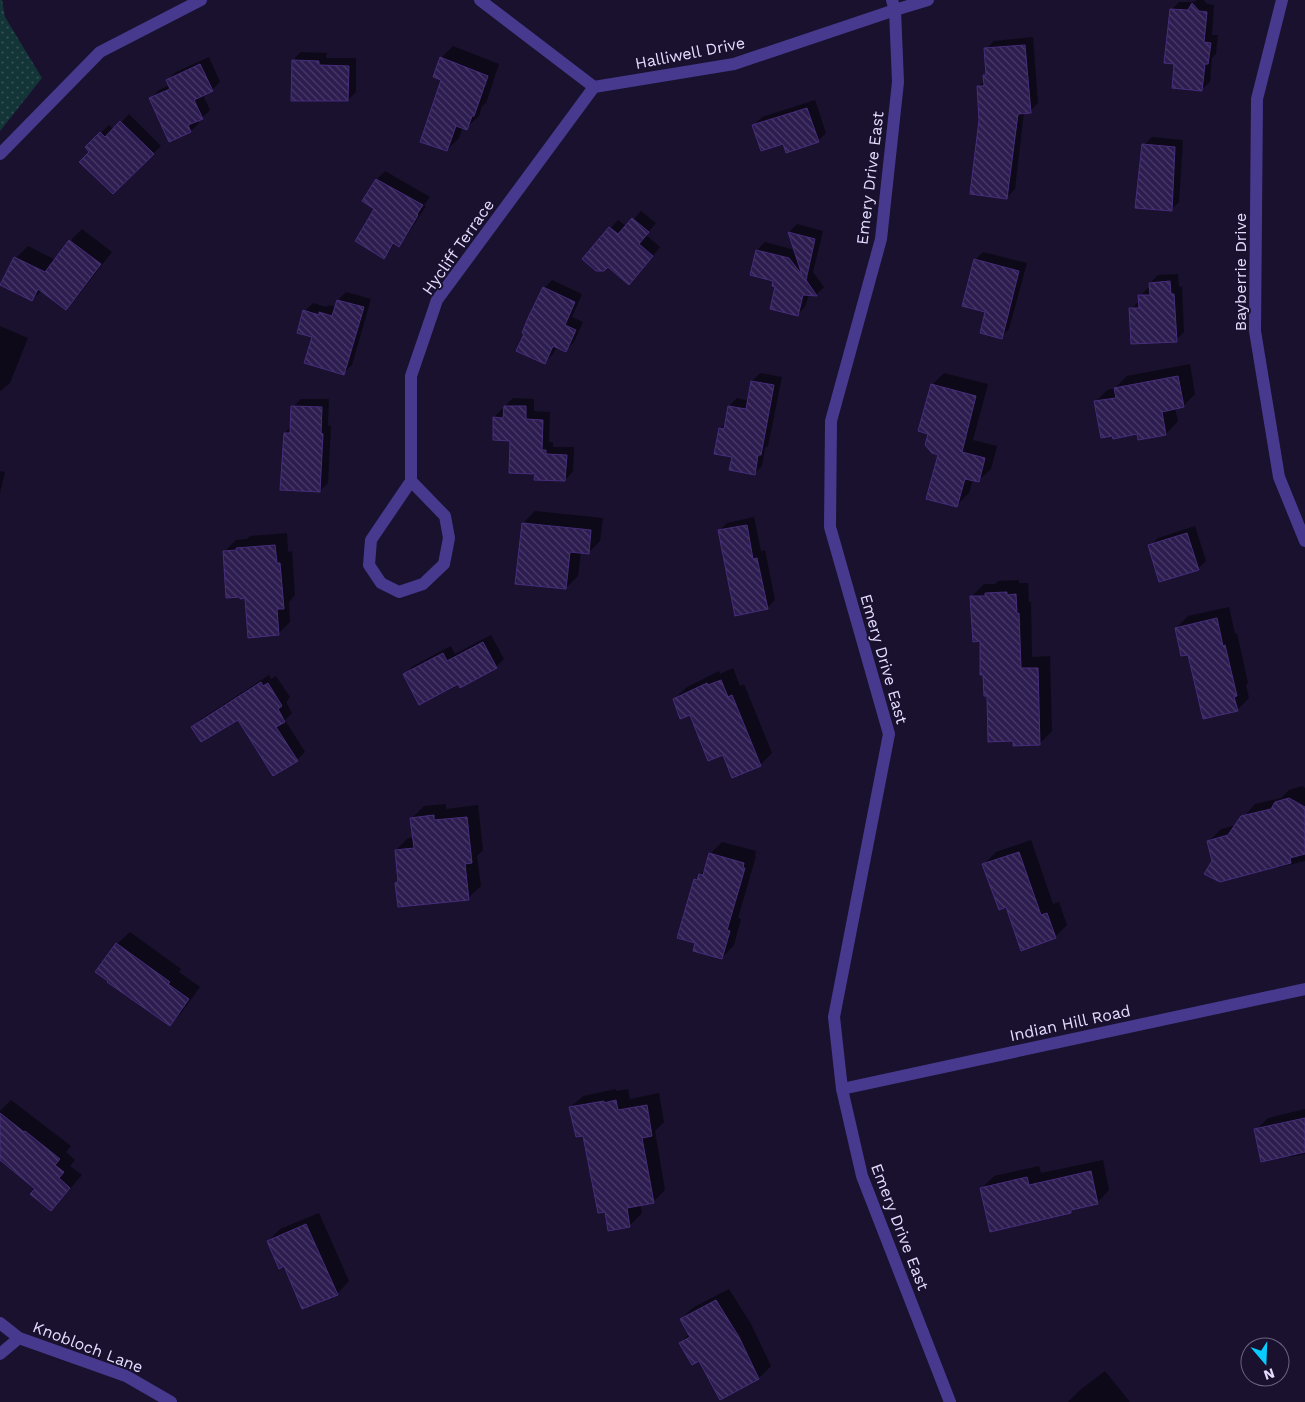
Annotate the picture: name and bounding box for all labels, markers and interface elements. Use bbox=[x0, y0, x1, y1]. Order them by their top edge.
street label: Halliwell Drive bbox=[633, 33, 747, 73]
street label: Emery Drive East bbox=[852, 110, 888, 246]
street label: Hycliff Terrace bbox=[418, 196, 498, 298]
street label: Bayberrie Drive bbox=[1231, 213, 1250, 331]
street label: Emery Drive East bbox=[856, 592, 912, 726]
street label: Indian Hill Road bbox=[1008, 1001, 1132, 1045]
street label: Emery Drive East bbox=[867, 1161, 933, 1293]
street label: Knobloch Lane bbox=[30, 1317, 146, 1377]
north arrow bbox=[1240, 1337, 1290, 1387]
text: N bbox=[1262, 1365, 1277, 1384]

